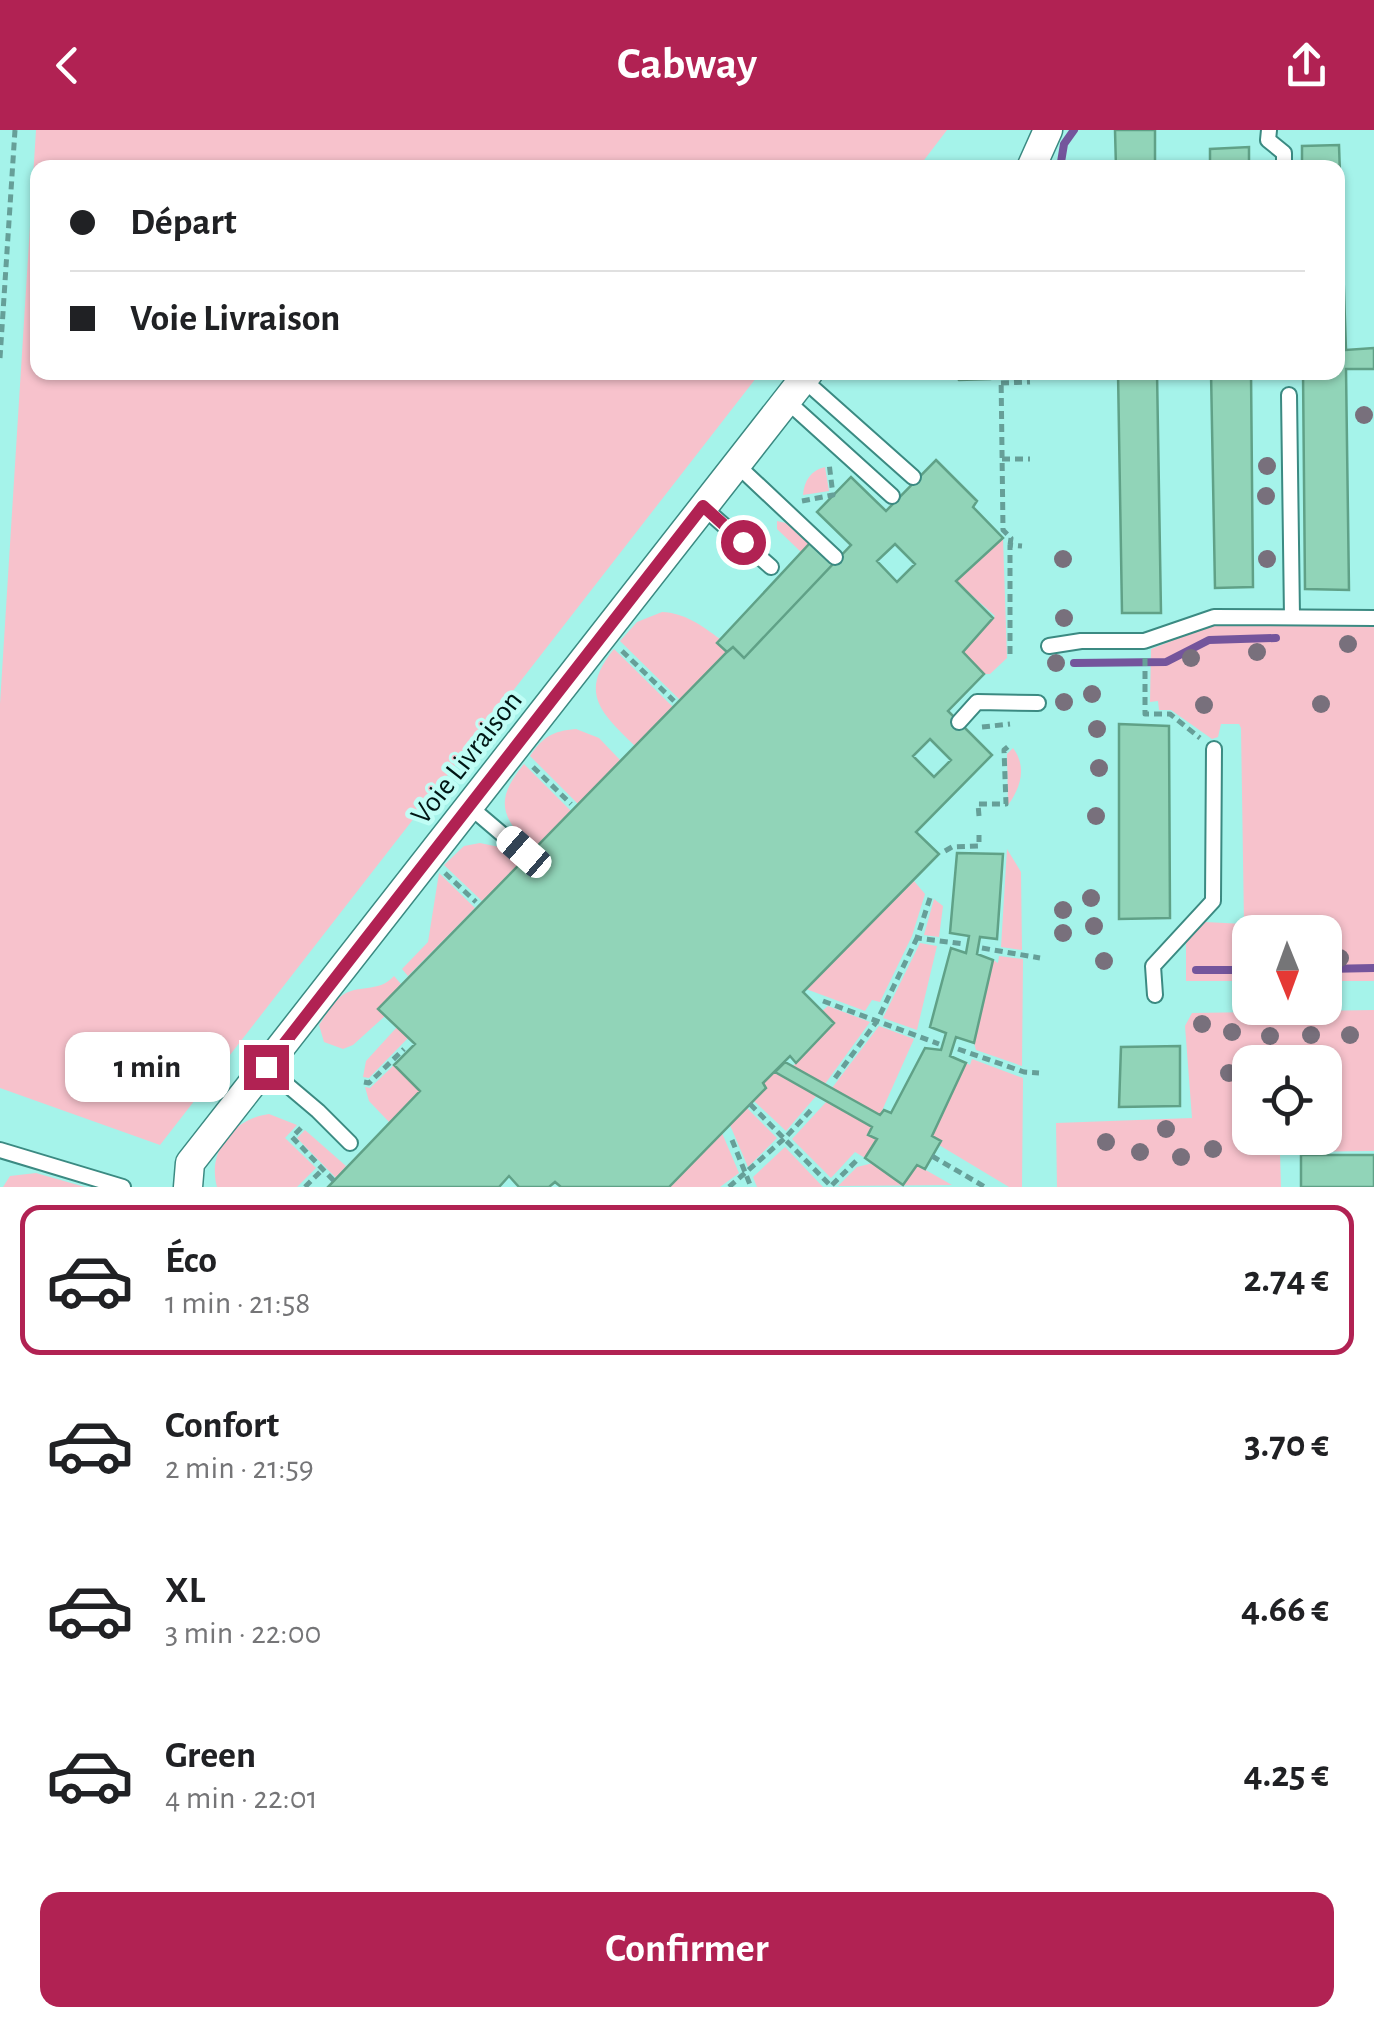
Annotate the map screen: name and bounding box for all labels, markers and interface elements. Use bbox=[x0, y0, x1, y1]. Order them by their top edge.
icon: back bbox=[40, 38, 95, 93]
icon: share bbox=[1279, 38, 1334, 93]
text: Cabway bbox=[617, 42, 757, 87]
text: Départ bbox=[130, 204, 237, 242]
text: Voie Livraison bbox=[130, 300, 340, 338]
route start bbox=[721, 520, 766, 565]
street label: Voie Livraison bbox=[406, 685, 528, 830]
car bbox=[492, 821, 556, 883]
north arrow bbox=[1232, 915, 1342, 1025]
map controls bbox=[1232, 915, 1342, 1155]
callout: 1 min bbox=[66, 1032, 231, 1102]
route end bbox=[244, 1045, 289, 1090]
button: locate bbox=[1232, 1045, 1342, 1155]
text: 1 min bbox=[114, 1051, 181, 1083]
icon: car bbox=[45, 1235, 135, 1325]
text: Éco bbox=[165, 1242, 217, 1280]
text: 2.74 € bbox=[1243, 1261, 1329, 1299]
text: 1 min · 21:58 bbox=[165, 1287, 310, 1319]
icon: car bbox=[45, 1400, 135, 1490]
text: Confort bbox=[165, 1407, 279, 1445]
text: 3.70 € bbox=[1244, 1426, 1329, 1464]
text: 2 min · 21:59 bbox=[165, 1452, 314, 1484]
icon: car bbox=[45, 1565, 135, 1655]
text: XL bbox=[165, 1572, 205, 1610]
text: 4.66 € bbox=[1241, 1591, 1329, 1629]
text: 3 min · 22:00 bbox=[165, 1617, 321, 1649]
icon: car bbox=[45, 1730, 135, 1820]
text: Green bbox=[165, 1737, 256, 1775]
text: 4.25 € bbox=[1243, 1756, 1329, 1794]
text: 4 min · 22:01 bbox=[165, 1782, 318, 1814]
button: Confirmer bbox=[40, 1892, 1334, 2007]

